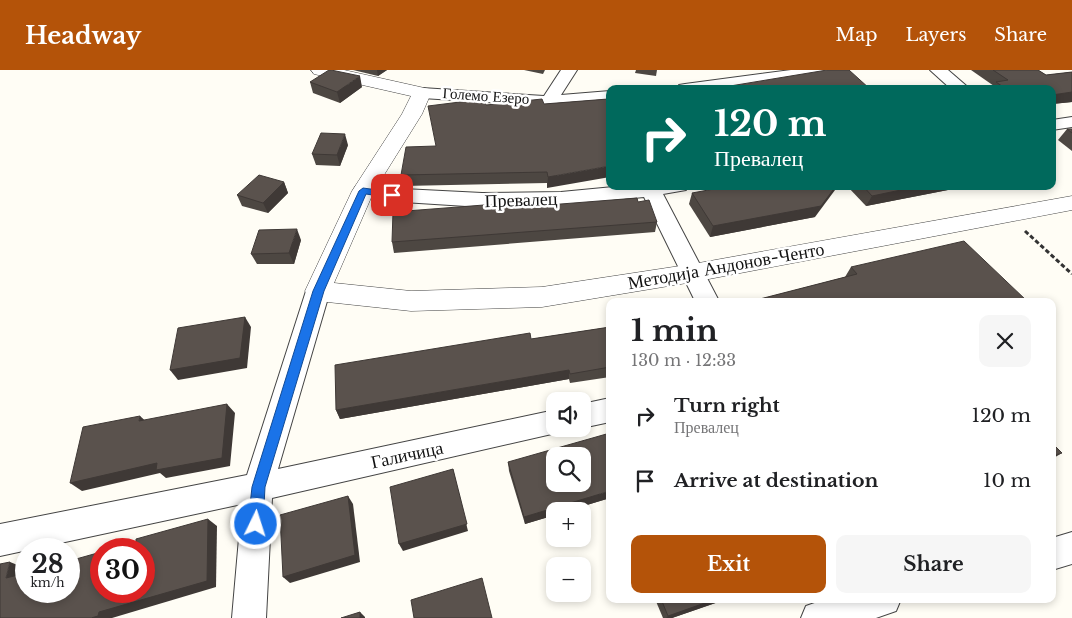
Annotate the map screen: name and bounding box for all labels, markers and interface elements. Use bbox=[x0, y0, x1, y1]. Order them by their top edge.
text: Headway bbox=[25, 21, 141, 50]
text: Map bbox=[836, 24, 877, 46]
text: Layers bbox=[905, 24, 966, 46]
text: Share bbox=[994, 24, 1047, 46]
street label: Големо Езеро bbox=[442, 83, 530, 108]
text: 120 m bbox=[714, 102, 827, 145]
icon: right bbox=[631, 105, 696, 170]
text: Превалец bbox=[714, 145, 803, 172]
pin bbox=[371, 174, 413, 216]
icon: arrive bbox=[378, 181, 406, 209]
street label: Превалец bbox=[484, 188, 558, 212]
street label: Методија Андонов-Ченто bbox=[626, 238, 826, 294]
text: 1 min bbox=[631, 312, 718, 349]
button: close bbox=[979, 315, 1031, 367]
text: 130 m · 12:33 bbox=[631, 350, 736, 370]
map controls bbox=[546, 392, 591, 602]
button: sound bbox=[546, 392, 591, 437]
text: Turn right bbox=[674, 394, 780, 417]
icon: right bbox=[631, 402, 659, 430]
text: 120 m bbox=[971, 404, 1031, 427]
text: Превалец bbox=[674, 417, 739, 437]
street label: Галичица bbox=[369, 437, 445, 473]
button: search bbox=[546, 447, 591, 492]
icon: arrive bbox=[631, 467, 659, 495]
text: Arrive at destination bbox=[674, 469, 878, 492]
text: 10 m bbox=[983, 469, 1031, 492]
position arrow bbox=[229, 497, 281, 549]
button: + bbox=[546, 502, 591, 547]
button: Exit bbox=[631, 535, 826, 593]
button: Share bbox=[836, 535, 1031, 593]
speed limit sign: 30 bbox=[90, 538, 155, 603]
text: 28 bbox=[31, 549, 64, 580]
button: − bbox=[546, 557, 591, 602]
text: km/h bbox=[30, 575, 65, 590]

